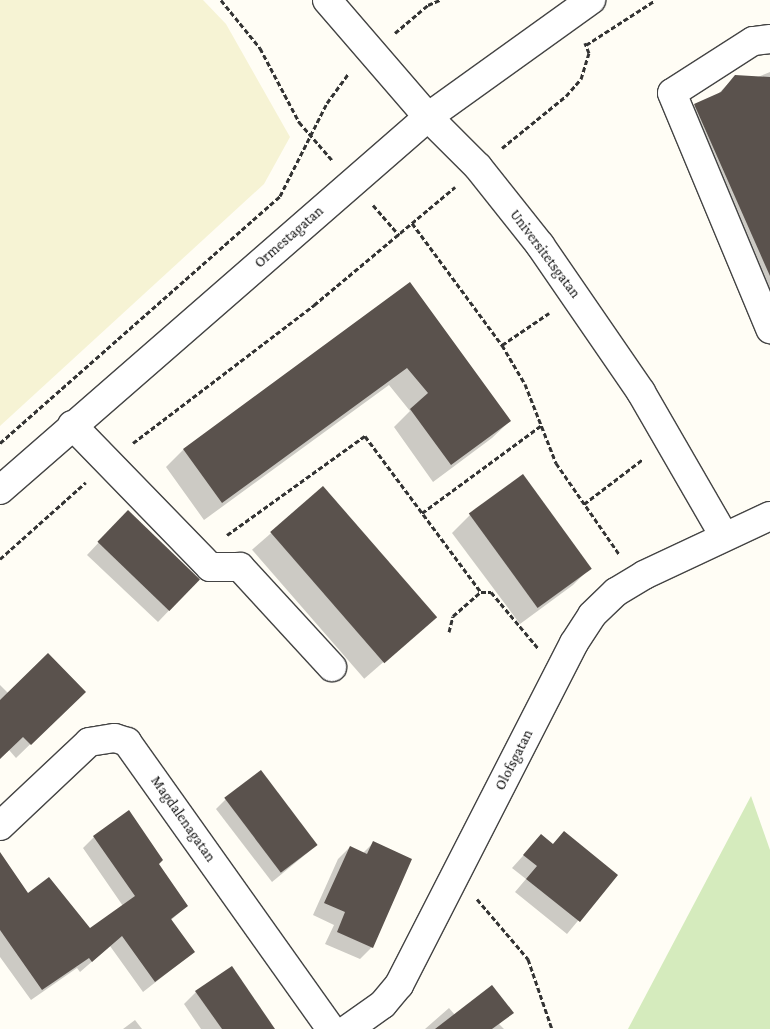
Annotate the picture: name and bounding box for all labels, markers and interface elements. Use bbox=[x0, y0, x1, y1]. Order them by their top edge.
street label: Ormestagatan bbox=[251, 202, 327, 272]
street label: Universitetsgatan bbox=[506, 206, 584, 302]
street label: Olofsgatan bbox=[491, 727, 537, 793]
street label: Magdalenagatan bbox=[147, 772, 219, 866]

